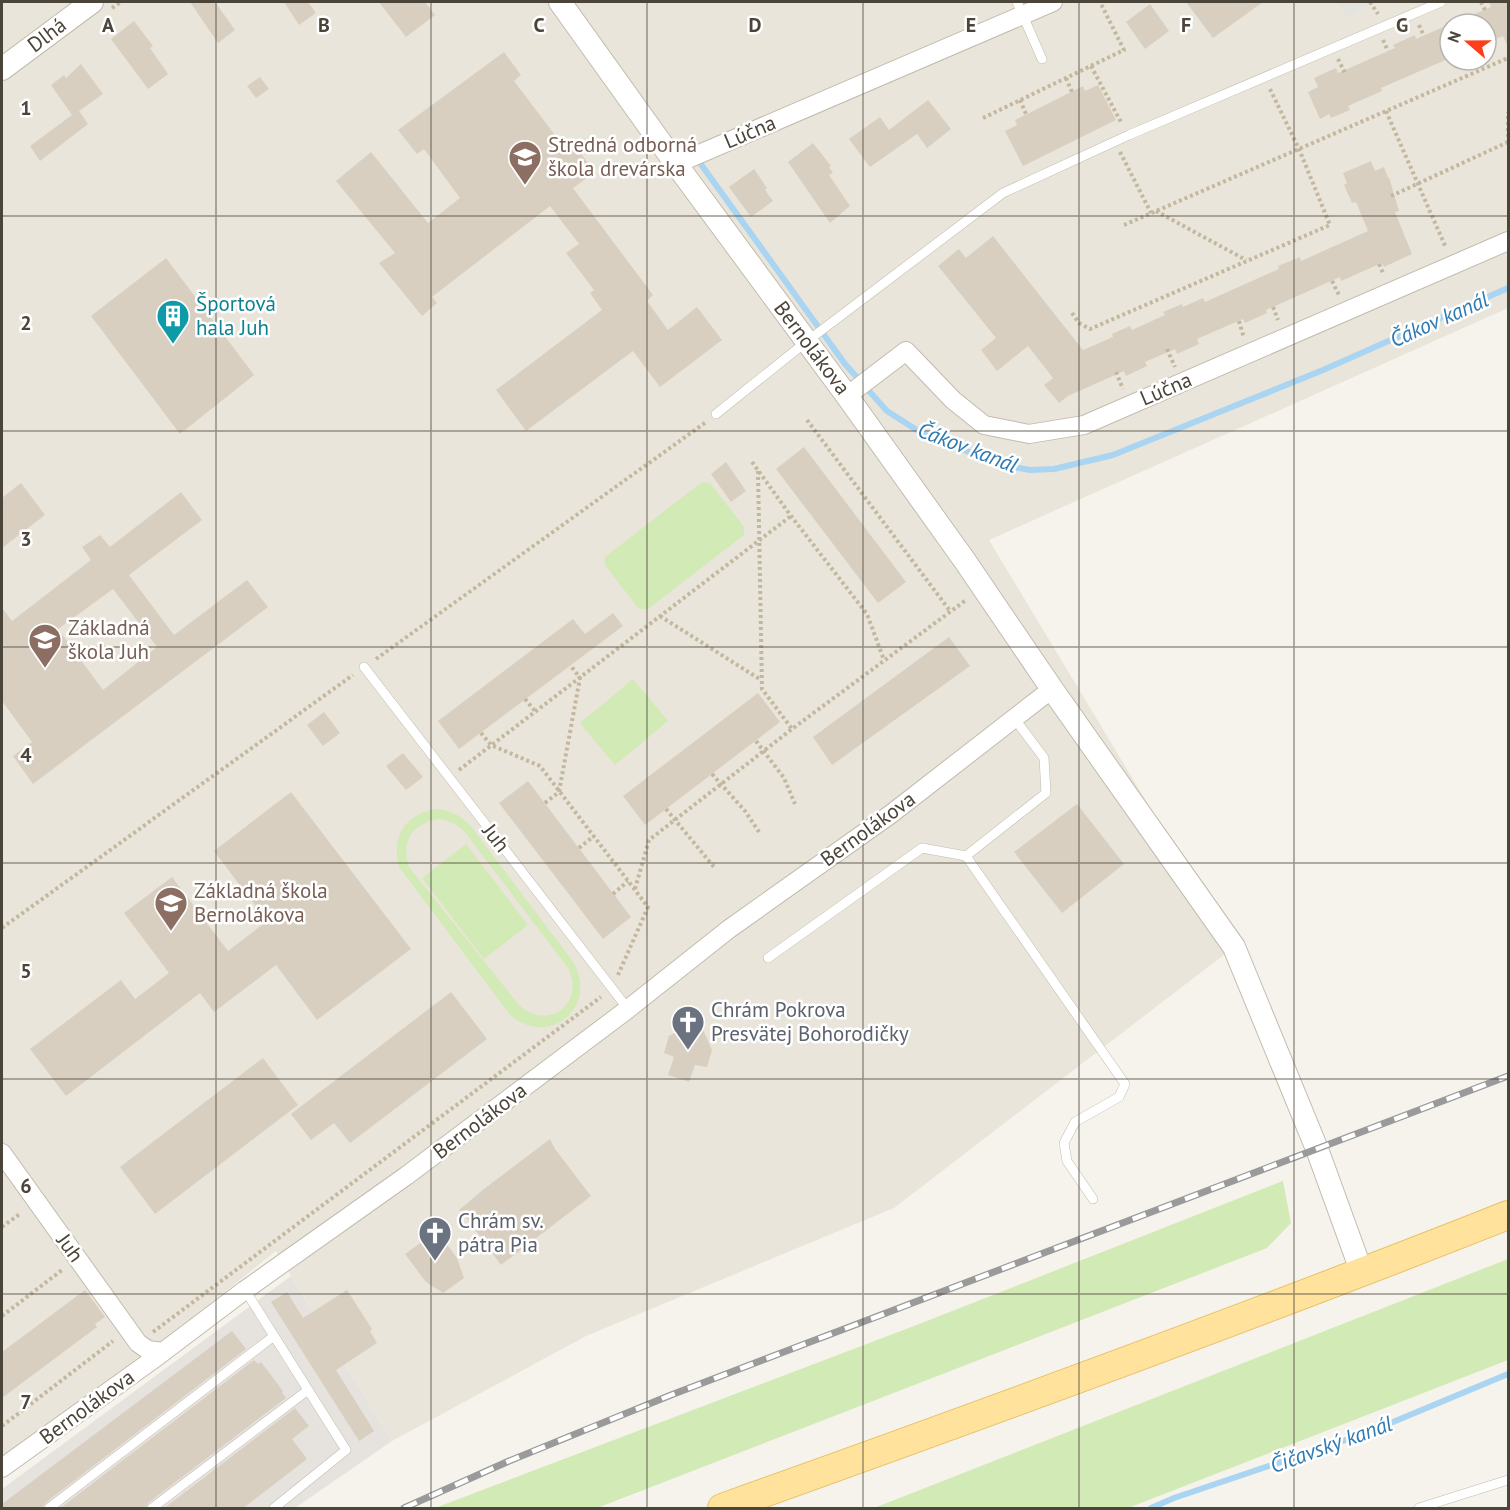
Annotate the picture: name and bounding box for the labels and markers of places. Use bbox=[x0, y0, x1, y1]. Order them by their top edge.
place label: Stredná odborná škola drevárska bbox=[548, 131, 697, 182]
school or university icon: Stredná odborná škola drevárska bbox=[507, 139, 543, 186]
place label: Športová hala Juh bbox=[196, 290, 276, 341]
building icon: Športová hala Juh bbox=[155, 298, 191, 345]
place label: Základná škola Juh bbox=[68, 614, 150, 665]
school or university icon: Základná škola Juh bbox=[27, 622, 63, 669]
place label: Základná škola Bernolákova bbox=[194, 877, 328, 928]
school or university icon: Základná škola Bernolákova bbox=[153, 885, 189, 932]
place label: Chrám Pokrova Presvätej Bohorodičky bbox=[711, 996, 909, 1047]
church icon: Chrám Pokrova Presvätej Bohorodičky bbox=[670, 1004, 706, 1051]
place label: Chrám sv. pátra Pia bbox=[458, 1207, 544, 1258]
church icon: Chrám sv. pátra Pia bbox=[417, 1215, 453, 1262]

